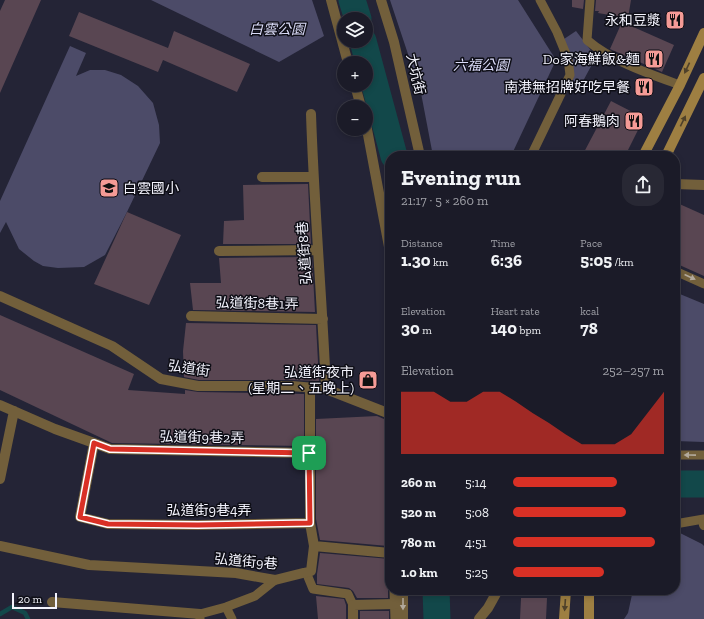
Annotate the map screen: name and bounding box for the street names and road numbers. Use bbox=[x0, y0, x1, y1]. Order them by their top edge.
street label: 大坑街 bbox=[403, 52, 429, 96]
street label: 弘道街8巷 bbox=[294, 221, 315, 285]
street label: 弘道街8巷1弄 bbox=[215, 294, 299, 313]
street label: 弘道街 bbox=[167, 357, 211, 380]
street label: 弘道街9巷2弄 bbox=[160, 428, 244, 447]
street label: 弘道街9巷4弄 bbox=[167, 502, 251, 519]
street label: 弘道街9巷 bbox=[214, 550, 278, 573]

